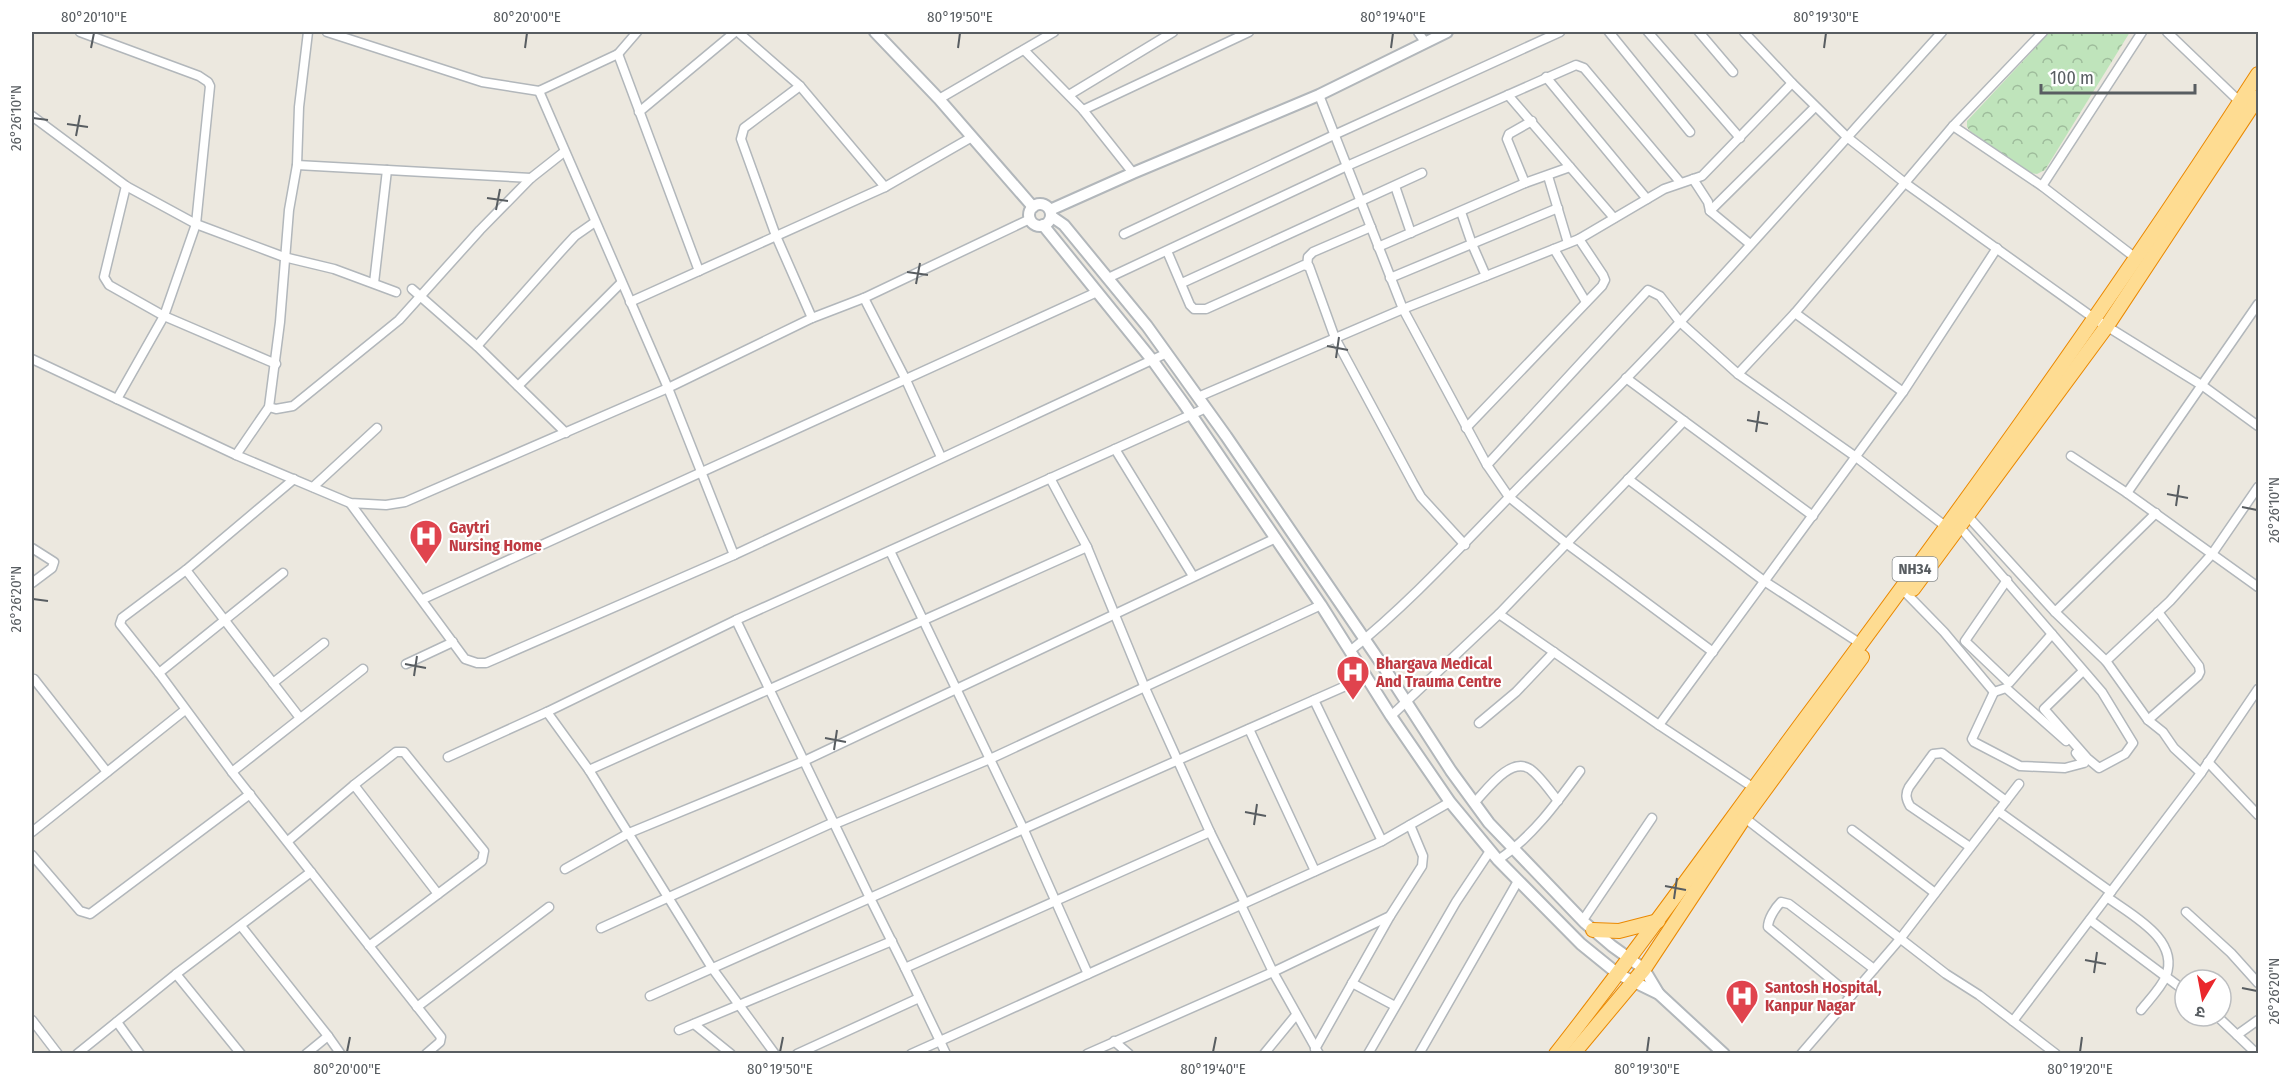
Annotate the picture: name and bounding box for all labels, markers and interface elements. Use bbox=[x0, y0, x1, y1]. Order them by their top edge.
text: 80°20'10"E bbox=[61, 8, 127, 26]
text: 80°20'00"E bbox=[493, 8, 561, 26]
text: 80°19'50"E bbox=[927, 8, 993, 26]
text: 80°19'40"E bbox=[1360, 8, 1426, 26]
text: 80°19'30"E bbox=[1793, 8, 1859, 26]
scale bar bbox=[2041, 57, 2196, 95]
text: 100 m bbox=[2050, 67, 2094, 89]
text: 26°26'10"N bbox=[7, 85, 25, 151]
text: 26°26'10"N bbox=[2265, 477, 2283, 543]
hospital icon: Gaytri Nursing Home bbox=[408, 518, 444, 565]
place label: Gaytri Nursing Home bbox=[449, 518, 542, 555]
road number: NH34 bbox=[1892, 557, 1938, 581]
text: 26°26'20"N bbox=[7, 566, 25, 632]
hospital icon: Bhargava Medical And Trauma Centre bbox=[1335, 654, 1371, 701]
place label: Bhargava Medical And Trauma Centre bbox=[1375, 654, 1501, 691]
text: 26°26'20"N bbox=[2265, 958, 2283, 1024]
north arrow bbox=[2173, 968, 2233, 1028]
hospital icon: Santosh Hospital, Kanpur Nagar bbox=[1724, 978, 1760, 1025]
place label: Santosh Hospital, Kanpur Nagar bbox=[1765, 978, 1882, 1015]
text: उ bbox=[2194, 1002, 2207, 1022]
text: 80°20'00"E bbox=[313, 1060, 381, 1078]
text: 80°19'50"E bbox=[747, 1060, 813, 1078]
text: 80°19'40"E bbox=[1180, 1060, 1246, 1078]
text: 80°19'30"E bbox=[1614, 1060, 1680, 1078]
text: 80°19'20"E bbox=[2047, 1060, 2113, 1078]

